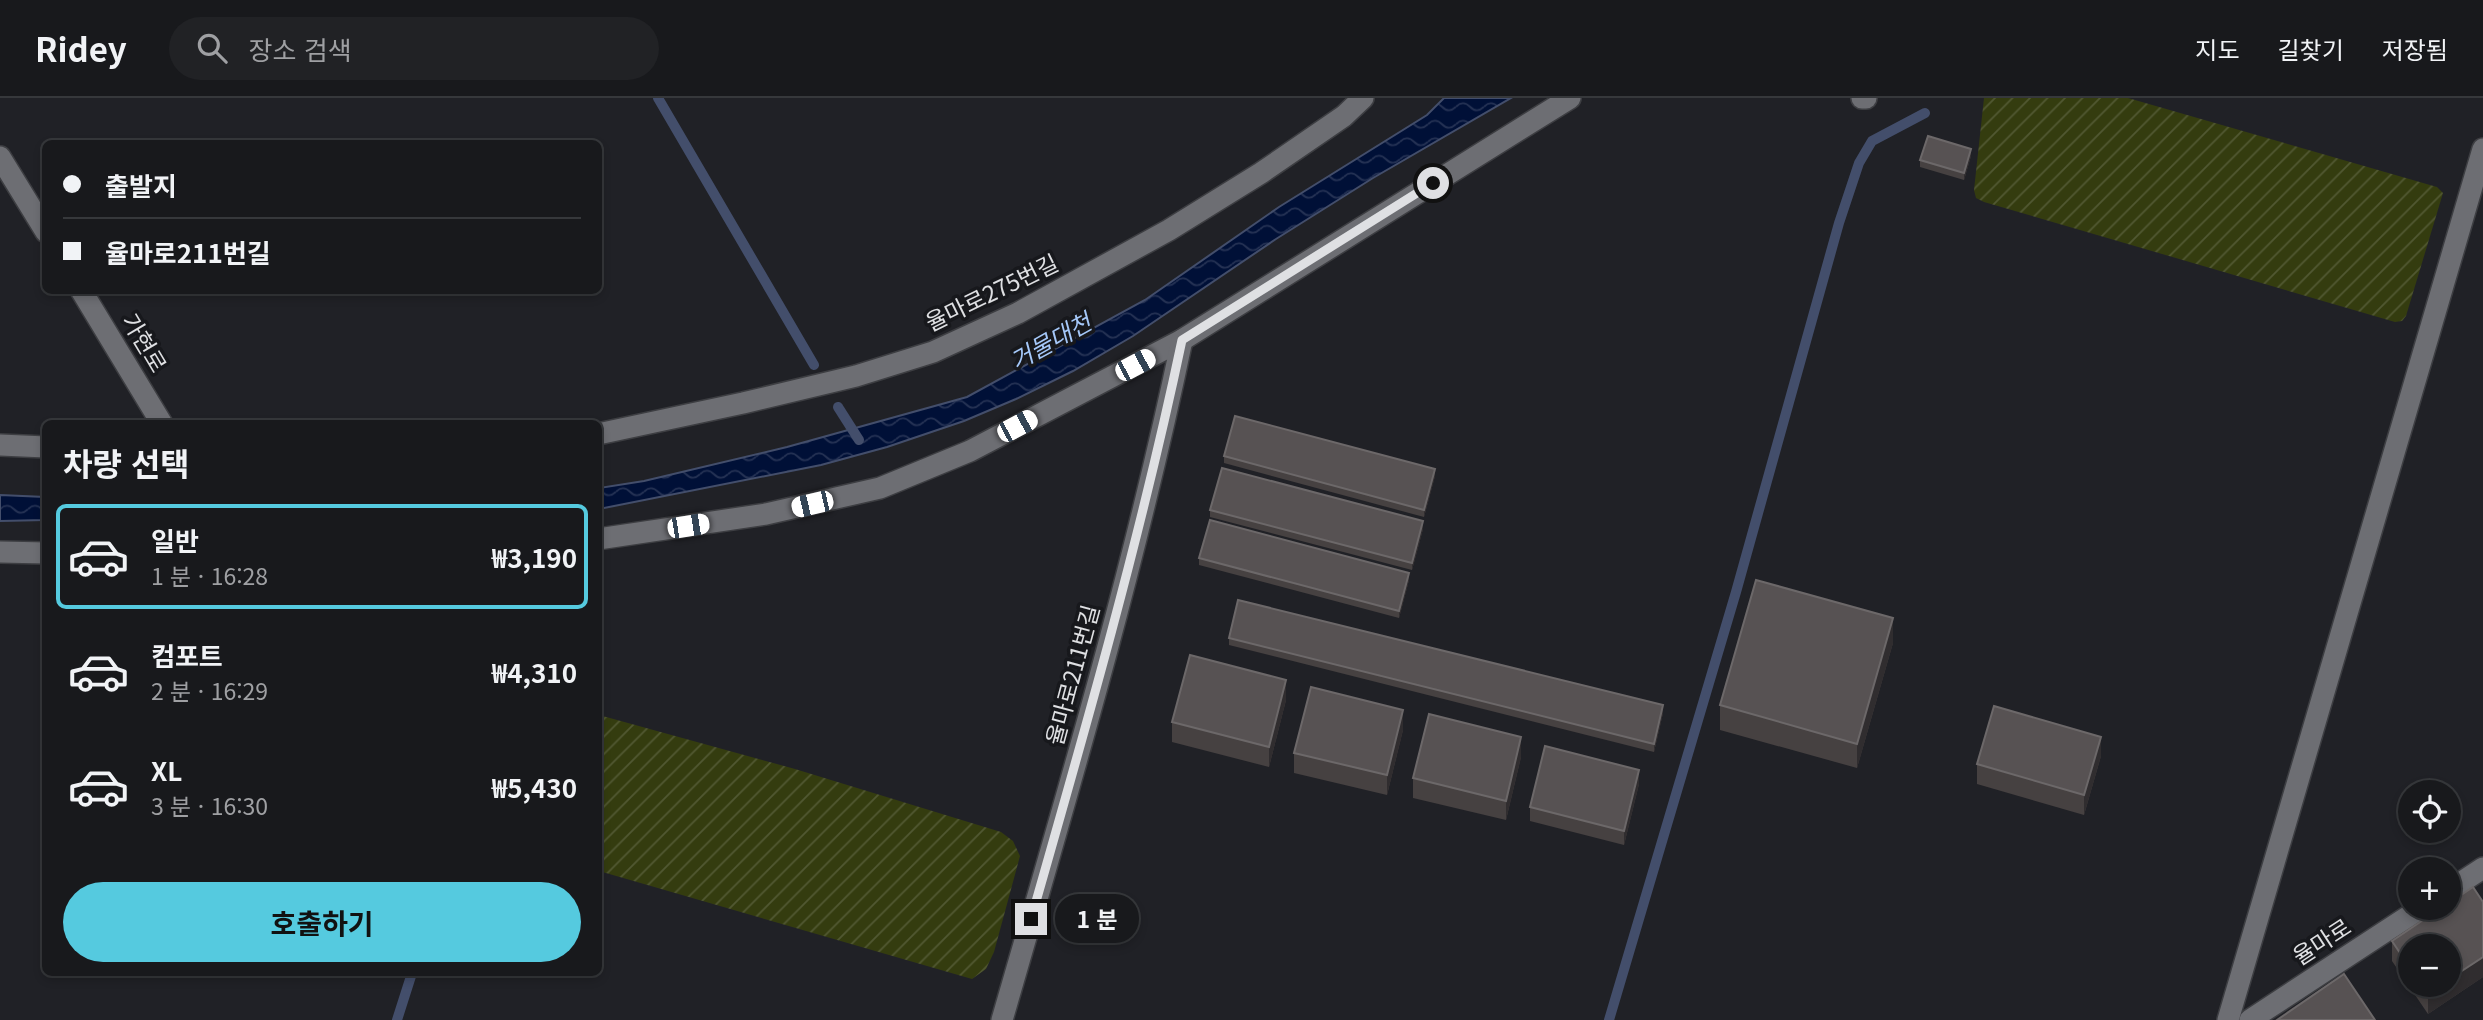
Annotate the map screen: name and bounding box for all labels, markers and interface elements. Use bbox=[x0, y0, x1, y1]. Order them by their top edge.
search box bbox=[169, 17, 659, 80]
text: Ridey bbox=[35, 24, 127, 72]
icon: search bbox=[193, 29, 231, 67]
text: 장소 검색 bbox=[249, 30, 352, 67]
text: 지도 bbox=[2195, 31, 2240, 66]
text: 길찾기 bbox=[2278, 31, 2344, 66]
text: 저장됨 bbox=[2382, 31, 2448, 66]
text: 출발지 bbox=[105, 166, 177, 203]
route start bbox=[1417, 167, 1449, 199]
text: 율마로211번길 bbox=[105, 233, 271, 270]
street label: 율마로275번길 bbox=[919, 244, 1063, 338]
water label: 거물대천 bbox=[1003, 302, 1099, 377]
street label: 가현로 bbox=[115, 306, 177, 378]
car bbox=[1112, 346, 1159, 384]
car bbox=[994, 407, 1041, 445]
text: 차량 선택 bbox=[63, 439, 190, 485]
car bbox=[790, 489, 835, 519]
car bbox=[666, 512, 711, 540]
text: 일반 bbox=[151, 521, 199, 558]
icon: car bbox=[67, 525, 130, 588]
text: ₩3,190 bbox=[492, 538, 577, 575]
text: 1 분 · 16:28 bbox=[151, 558, 268, 592]
street label: 율마로211번길 bbox=[1036, 600, 1106, 748]
text: 컴포트 bbox=[151, 636, 223, 673]
icon: car bbox=[67, 640, 130, 703]
text: ₩4,310 bbox=[492, 653, 577, 690]
text: 2 분 · 16:29 bbox=[151, 673, 268, 707]
text: XL bbox=[151, 751, 182, 788]
icon: car bbox=[67, 755, 130, 818]
text: ₩5,430 bbox=[492, 768, 577, 805]
map controls bbox=[2398, 780, 2461, 997]
button: locate bbox=[2398, 780, 2461, 843]
text: 3 분 · 16:30 bbox=[151, 788, 268, 822]
button: + bbox=[2398, 857, 2461, 920]
button: 호출하기 bbox=[63, 882, 581, 962]
callout: 1 분 bbox=[1056, 894, 1140, 944]
text: 1 분 bbox=[1076, 901, 1118, 935]
route end bbox=[1015, 903, 1047, 935]
street label: 율마로 bbox=[2285, 909, 2357, 972]
button: − bbox=[2398, 934, 2461, 997]

